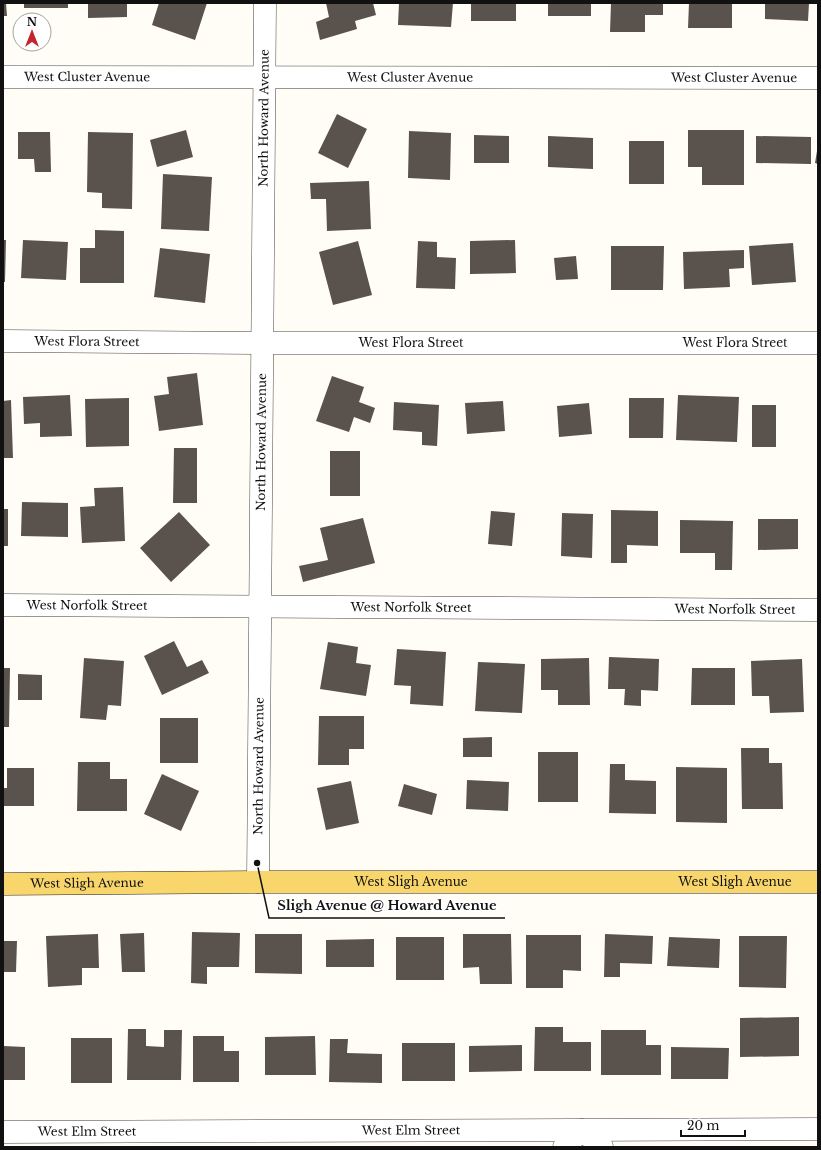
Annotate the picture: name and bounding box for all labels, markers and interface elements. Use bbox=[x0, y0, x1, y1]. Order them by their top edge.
north arrow bbox=[12, 12, 52, 52]
text: N bbox=[27, 15, 38, 29]
street label: North Howard Avenue bbox=[256, 49, 272, 187]
street label: West Cluster Avenue bbox=[23, 69, 150, 84]
street label: West Cluster Avenue bbox=[346, 69, 473, 85]
street label: West Cluster Avenue bbox=[670, 70, 797, 85]
street label: West Flora Street bbox=[33, 333, 140, 349]
street label: West Flora Street bbox=[357, 335, 464, 350]
street label: West Flora Street bbox=[681, 335, 788, 350]
street label: North Howard Avenue bbox=[253, 373, 269, 511]
street label: West Norfolk Street bbox=[25, 597, 148, 613]
street label: West Norfolk Street bbox=[349, 599, 472, 615]
street label: West Norfolk Street bbox=[673, 601, 796, 617]
street label: North Howard Avenue bbox=[250, 697, 266, 835]
street label: West Sligh Avenue bbox=[353, 874, 468, 889]
street label: West Sligh Avenue bbox=[677, 874, 792, 889]
street label: West Sligh Avenue bbox=[29, 875, 144, 891]
callout: Sligh Avenue @ Howard Avenue bbox=[269, 893, 505, 918]
text: Sligh Avenue @ Howard Avenue bbox=[277, 897, 497, 914]
scale bar bbox=[681, 1112, 745, 1138]
text: 20 m bbox=[687, 1118, 719, 1133]
street label: West Elm Street bbox=[361, 1122, 461, 1138]
street label: West Elm Street bbox=[37, 1124, 137, 1139]

